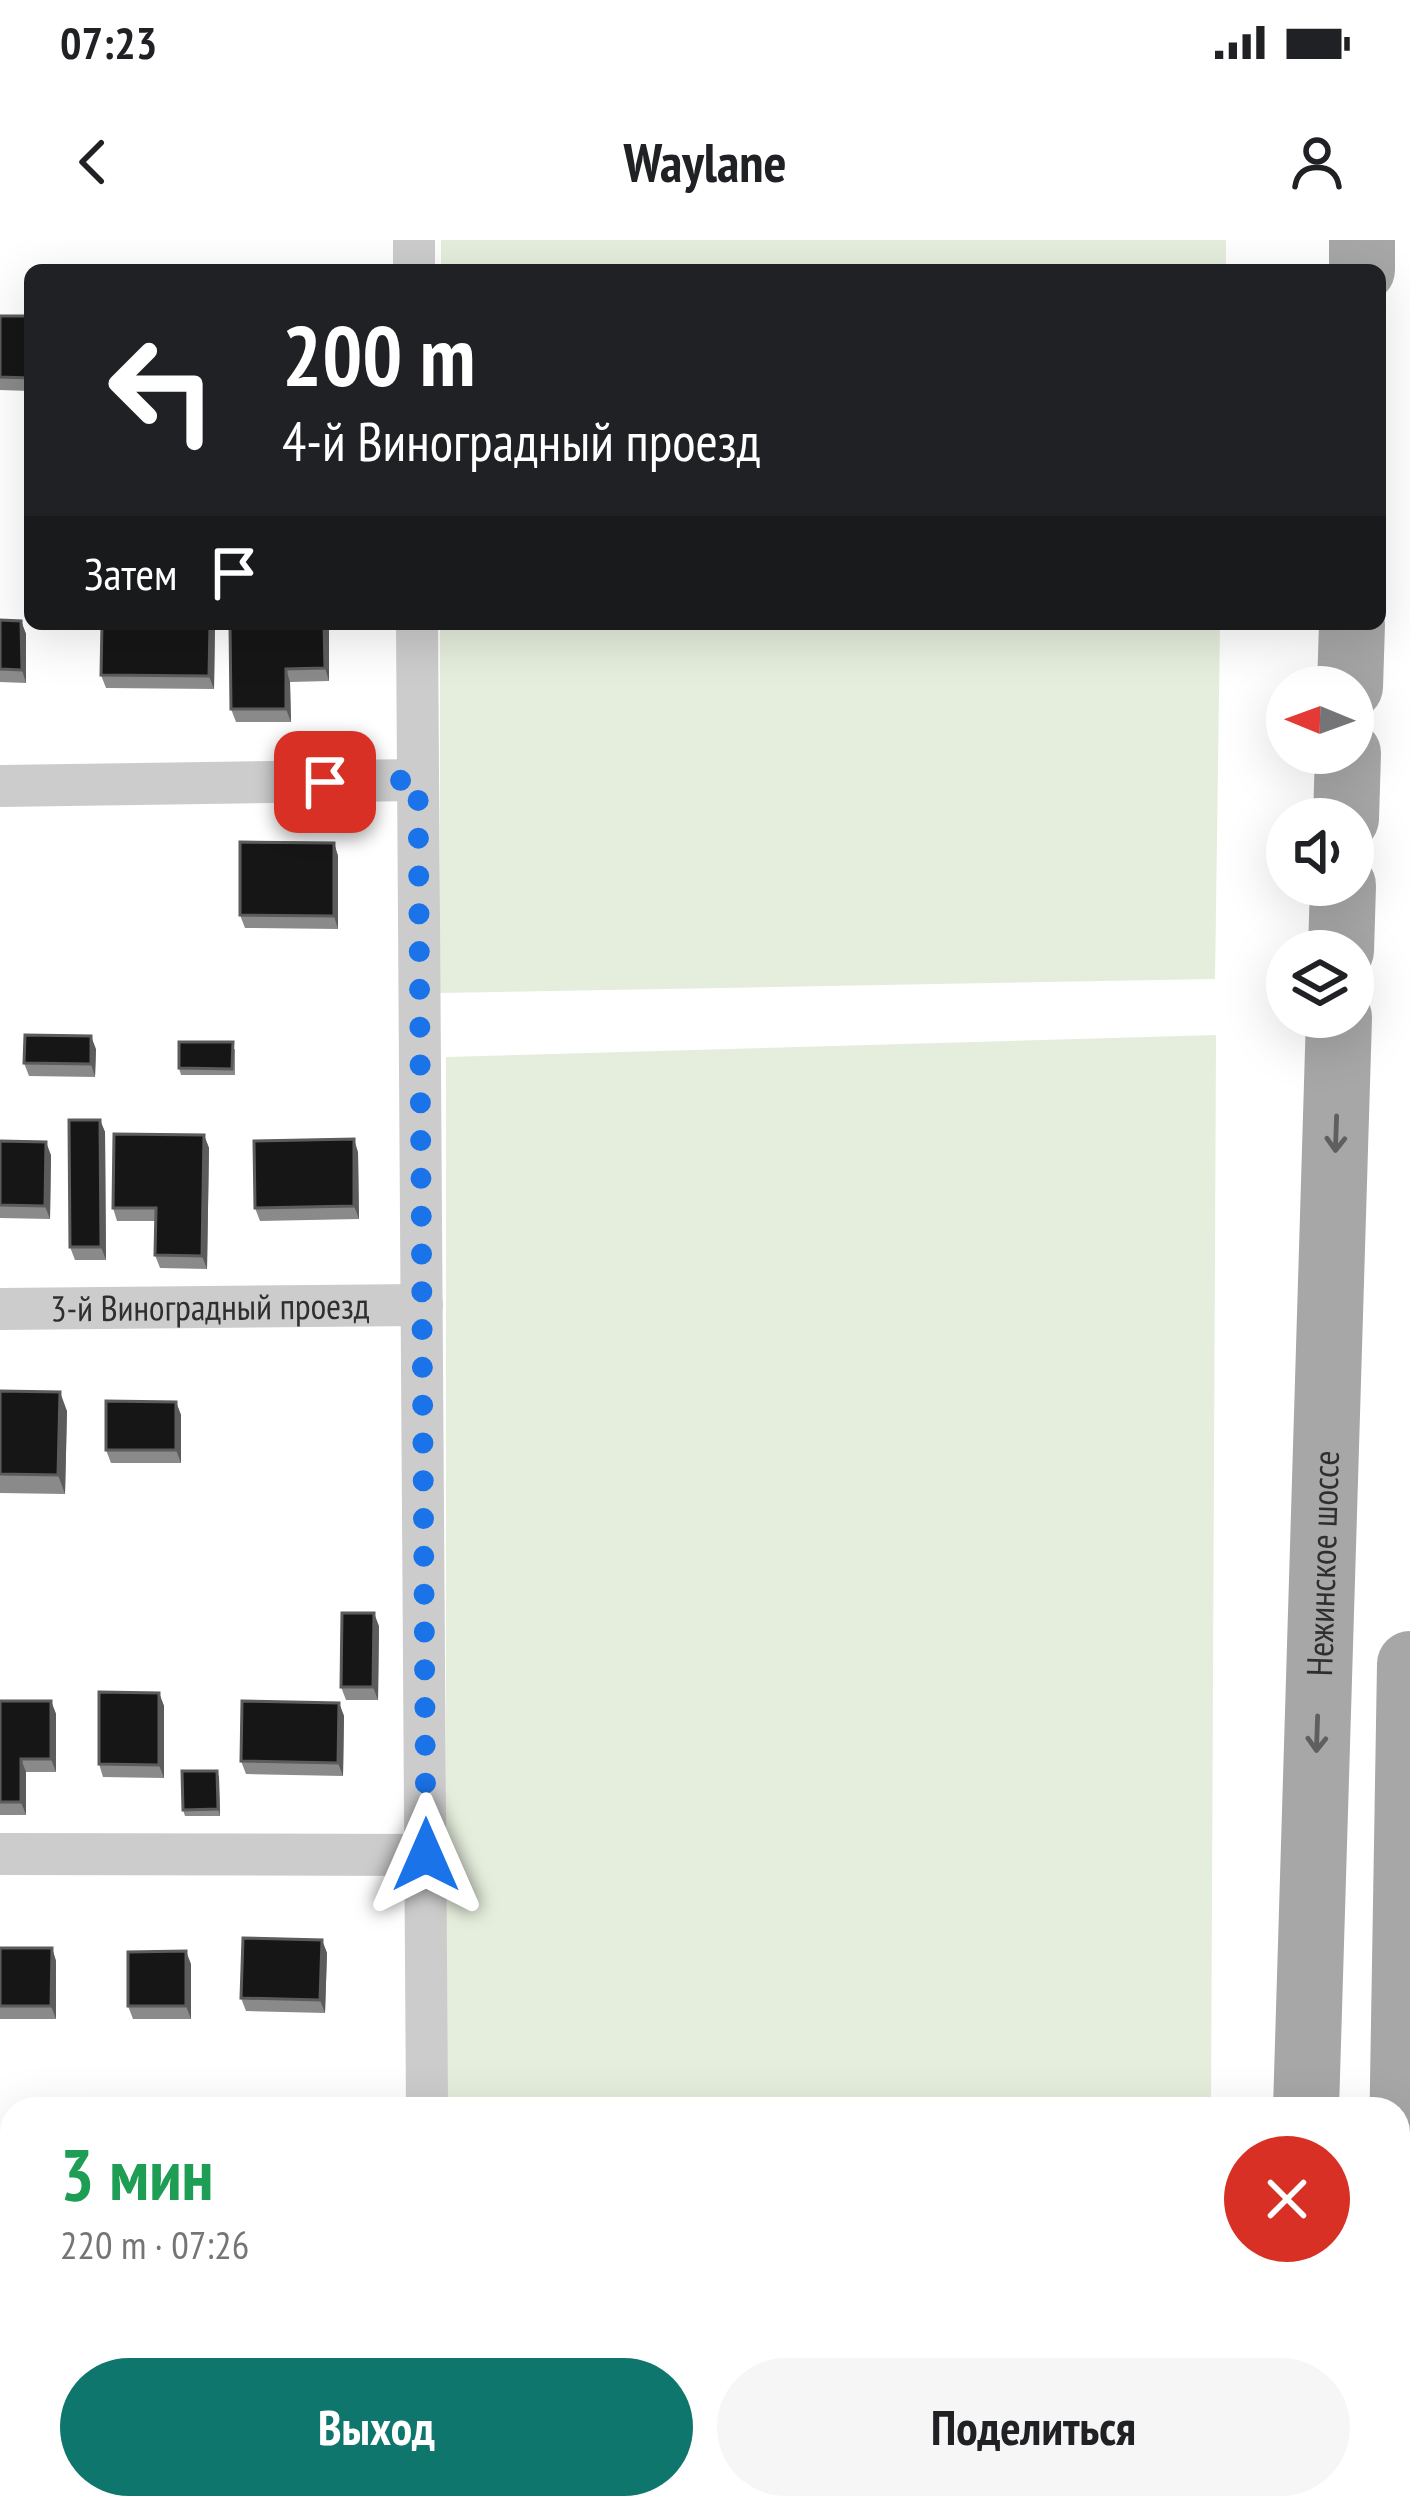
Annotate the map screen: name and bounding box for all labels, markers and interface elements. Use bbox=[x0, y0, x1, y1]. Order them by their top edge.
text: 07:23 bbox=[60, 13, 157, 71]
text: Waylane bbox=[623, 127, 787, 197]
icon: back bbox=[60, 129, 126, 195]
icon: person bbox=[1284, 129, 1350, 195]
text: 200 m bbox=[282, 300, 475, 409]
icon: left bbox=[84, 312, 240, 468]
text: 4-й Виноградный проезд bbox=[282, 406, 761, 476]
icon: arrive bbox=[201, 540, 267, 606]
text: Затем bbox=[84, 544, 177, 602]
north arrow bbox=[1266, 666, 1374, 774]
map controls bbox=[1266, 666, 1374, 1038]
pin bbox=[274, 731, 376, 833]
icon: arrive bbox=[292, 749, 358, 815]
button: sound bbox=[1266, 798, 1374, 906]
button: layers bbox=[1266, 930, 1374, 1038]
one-way arrow bbox=[1324, 1114, 1347, 1153]
street label: 3-й Виноградный проезд bbox=[50, 1281, 370, 1332]
street label: Нежинское шоссе bbox=[1295, 1450, 1349, 1677]
one-way arrow bbox=[1306, 1714, 1329, 1753]
position arrow bbox=[363, 1792, 489, 1918]
text: 3 мин bbox=[60, 2127, 214, 2220]
button: close bbox=[1224, 2136, 1350, 2262]
text: 220 m · 07:26 bbox=[60, 2219, 249, 2270]
button: Выход bbox=[60, 2358, 693, 2496]
button: Поделиться bbox=[717, 2358, 1350, 2496]

